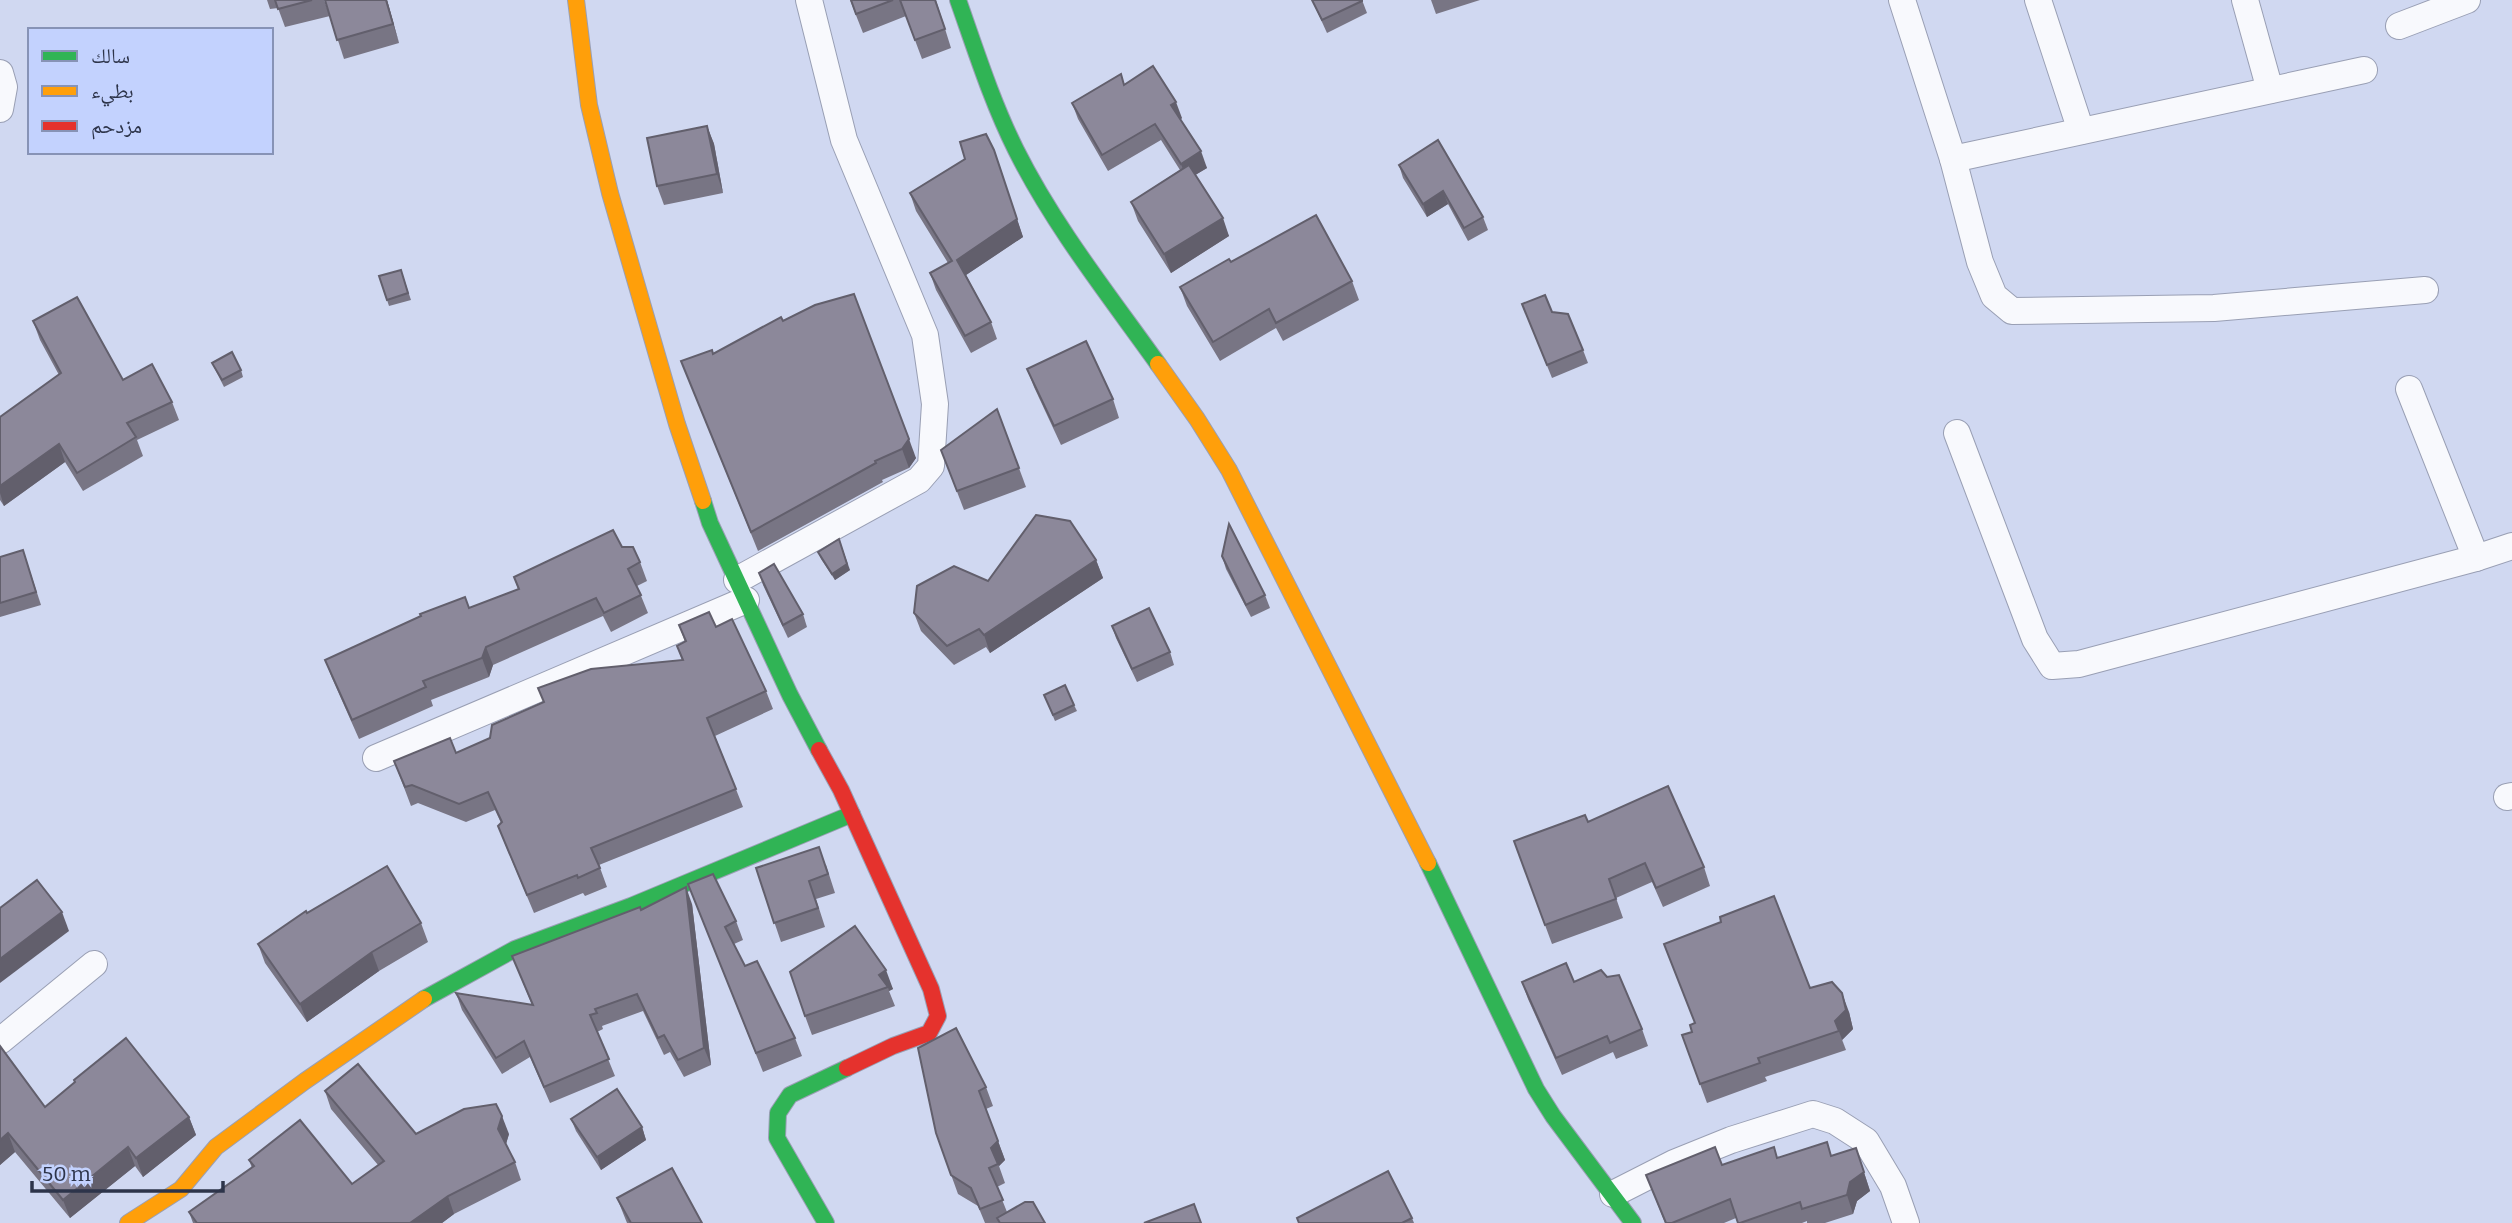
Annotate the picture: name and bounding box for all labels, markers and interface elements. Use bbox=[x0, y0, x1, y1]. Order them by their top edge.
legend bbox=[28, 28, 273, 154]
text: سالك bbox=[91, 43, 130, 69]
text: بطيء bbox=[91, 78, 134, 107]
text: مزدحم bbox=[91, 113, 142, 140]
scale bar bbox=[32, 1150, 222, 1194]
text: 50 m bbox=[42, 1161, 91, 1187]

